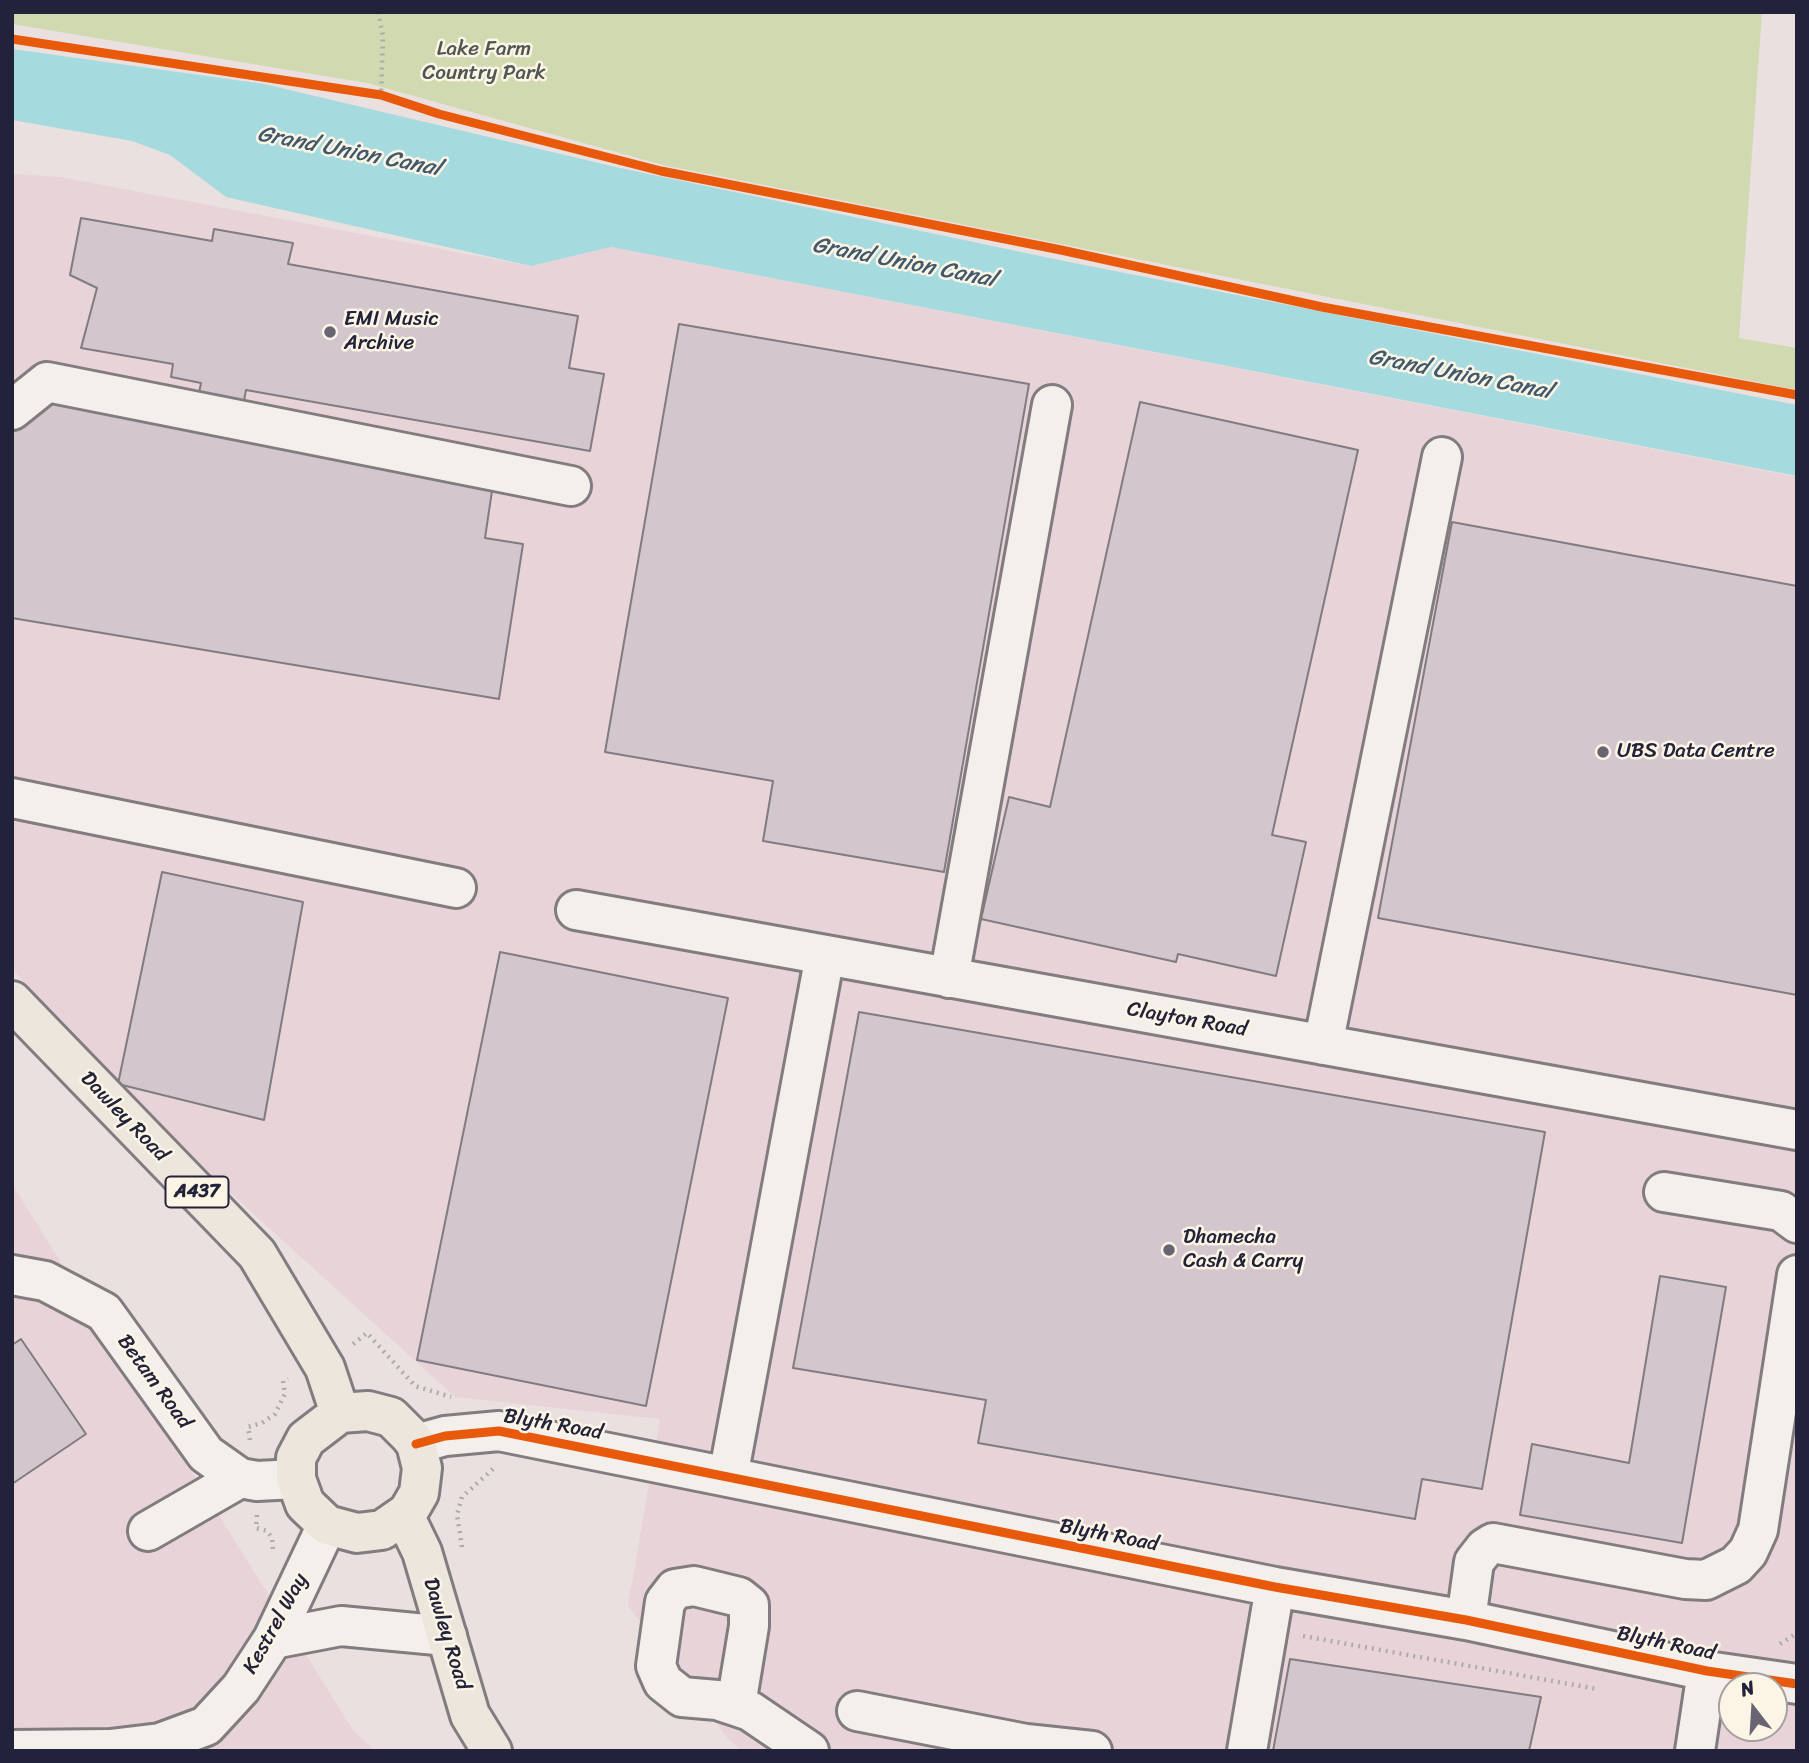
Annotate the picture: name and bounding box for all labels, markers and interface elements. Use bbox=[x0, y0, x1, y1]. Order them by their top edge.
park label: Lake Farm Country Park bbox=[422, 37, 546, 87]
water label: Grand Union Canal bbox=[255, 121, 443, 183]
water label: Grand Union Canal bbox=[810, 232, 998, 294]
place label: EMI Music Archive bbox=[344, 307, 439, 357]
marker: EMI Music Archive bbox=[322, 324, 338, 340]
water label: Grand Union Canal bbox=[1366, 344, 1554, 406]
place label: UBS Data Centre bbox=[1617, 739, 1775, 765]
marker: UBS Data Centre bbox=[1595, 744, 1611, 760]
street label: Clayton Road bbox=[1125, 997, 1249, 1043]
street label: Dawley Road bbox=[75, 1067, 173, 1167]
road number: A437 bbox=[166, 1176, 228, 1208]
place label: Dhamecha Cash & Carry bbox=[1183, 1225, 1303, 1275]
marker: Dhamecha Cash & Carry bbox=[1161, 1242, 1177, 1258]
street label: Betam Road bbox=[111, 1330, 197, 1434]
street label: Blyth Road bbox=[502, 1404, 604, 1446]
street label: Blyth Road bbox=[1057, 1514, 1161, 1558]
street label: Kestrel Way bbox=[238, 1569, 314, 1679]
street label: Dawley Road bbox=[417, 1575, 475, 1693]
street label: Blyth Road bbox=[1614, 1621, 1718, 1667]
text: N bbox=[1736, 1671, 1758, 1706]
north arrow bbox=[1718, 1672, 1788, 1742]

